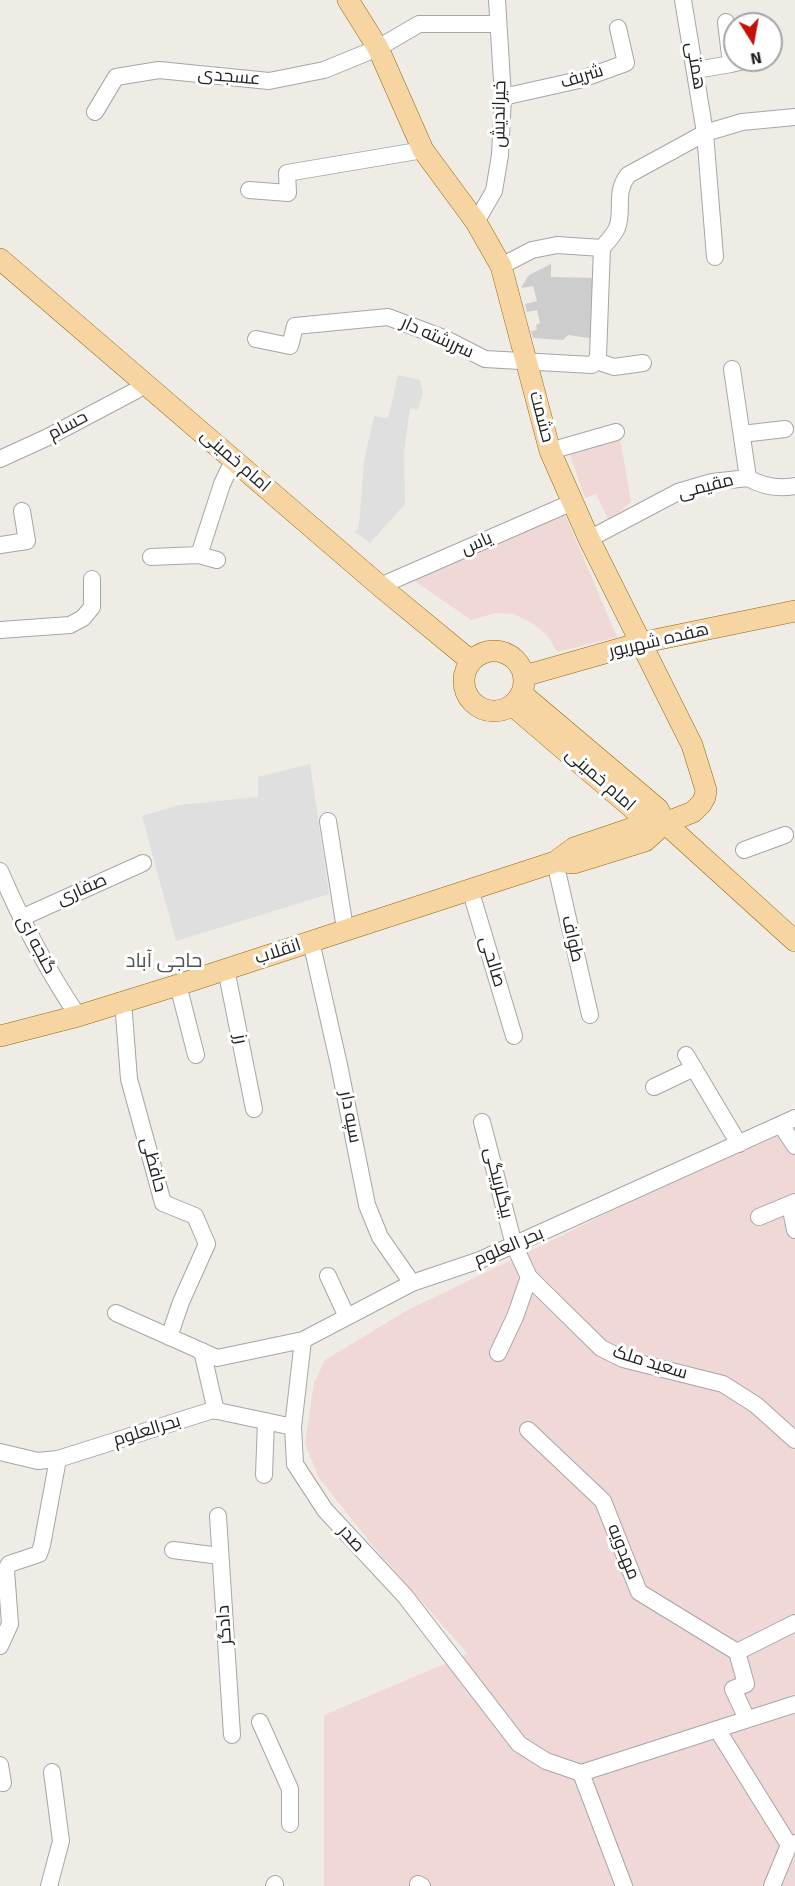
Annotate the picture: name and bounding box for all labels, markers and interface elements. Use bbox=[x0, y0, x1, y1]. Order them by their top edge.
north arrow bbox=[723, 12, 783, 72]
street label: همتی bbox=[680, 41, 710, 91]
text: N bbox=[749, 47, 763, 69]
street label: شریف bbox=[558, 60, 606, 94]
street label: عسجدی bbox=[197, 64, 261, 90]
street label: خیراندیش bbox=[489, 80, 511, 148]
street label: سررشته دار bbox=[397, 312, 477, 364]
street label: حشمت bbox=[524, 389, 558, 445]
street label: حسام bbox=[44, 407, 92, 445]
street label: امام خمینی bbox=[196, 425, 274, 497]
street label: مقیمی bbox=[676, 470, 736, 504]
street label: یاس bbox=[458, 528, 496, 560]
street label: هفده شهریور bbox=[607, 619, 711, 663]
street label: امام خمینی bbox=[561, 744, 639, 816]
street label: صفاری bbox=[54, 869, 110, 911]
street label: گنجه ای bbox=[12, 912, 60, 978]
street label: طواف bbox=[556, 914, 588, 964]
street label: انقلاب bbox=[252, 934, 304, 970]
street label: صالحی bbox=[474, 934, 510, 990]
district label: حاجی آباد bbox=[126, 950, 202, 974]
street label: رز bbox=[228, 1032, 252, 1046]
street label: سپه دار bbox=[334, 1089, 366, 1145]
street label: حافظی bbox=[135, 1135, 171, 1195]
street label: بیگلربیگی bbox=[479, 1145, 517, 1221]
street label: بحر العلوم bbox=[471, 1223, 547, 1271]
street label: سعید ملک bbox=[610, 1341, 690, 1385]
street label: بحرالعلوم bbox=[111, 1411, 183, 1451]
street label: صدر bbox=[333, 1521, 369, 1557]
street label: مهدویه bbox=[602, 1521, 644, 1583]
street label: دادگر bbox=[213, 1604, 237, 1646]

